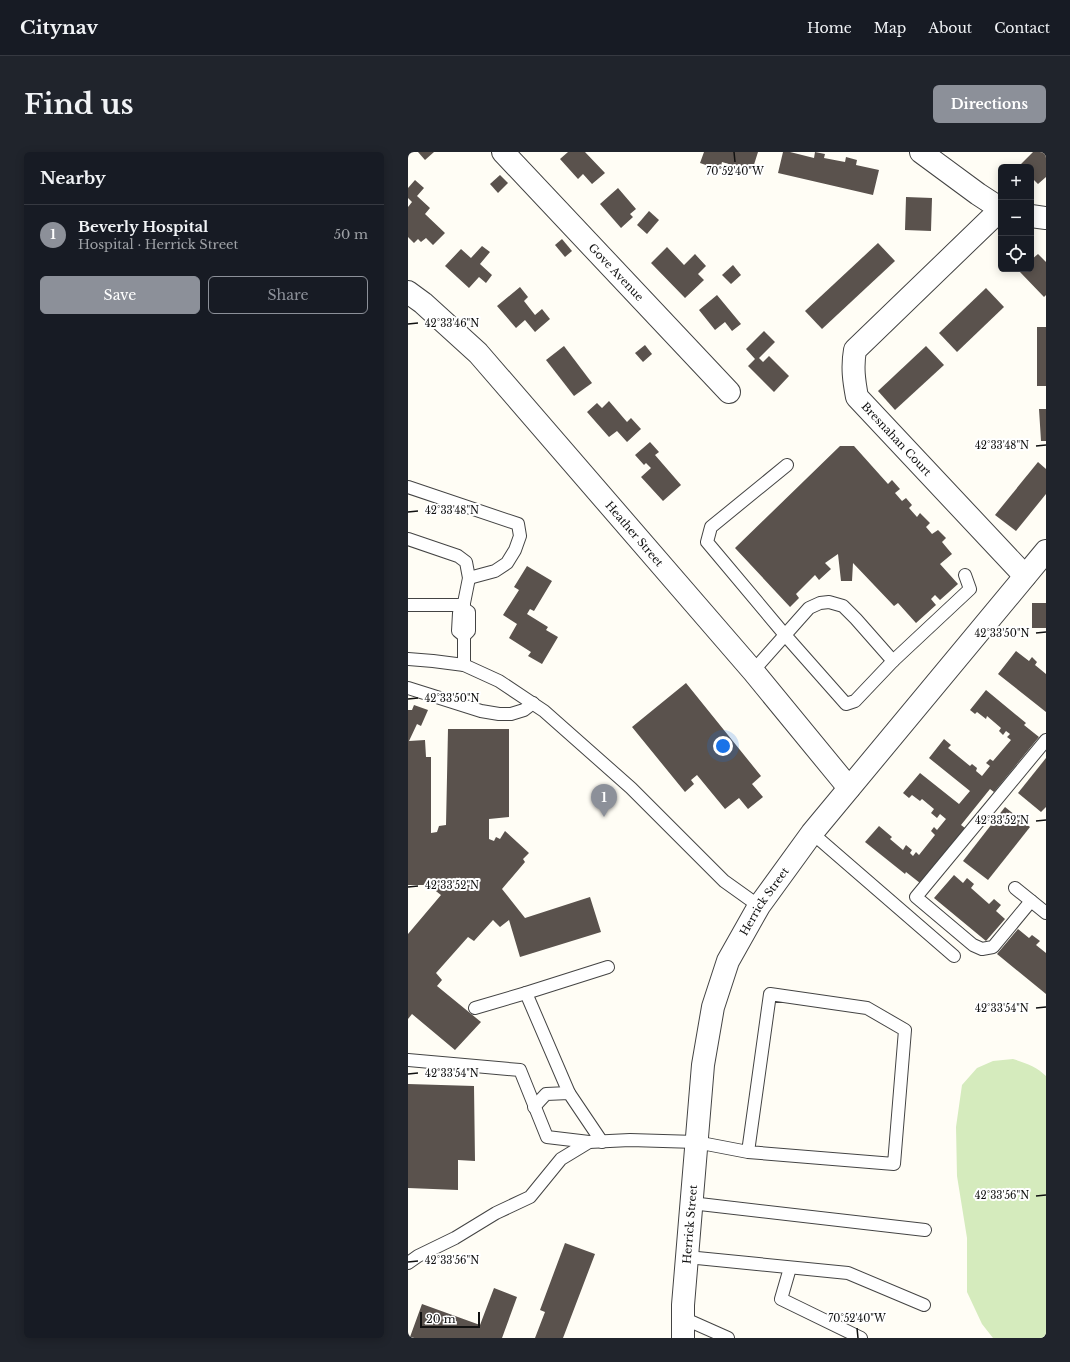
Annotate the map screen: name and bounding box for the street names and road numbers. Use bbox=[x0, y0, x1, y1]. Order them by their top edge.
street label: Gove Avenue bbox=[586, 240, 647, 304]
street label: Bresnahan Court bbox=[859, 399, 935, 479]
street label: Heather Street bbox=[602, 498, 667, 570]
street label: Herrick Street bbox=[737, 864, 792, 938]
street label: Herrick Street bbox=[679, 1183, 700, 1264]

